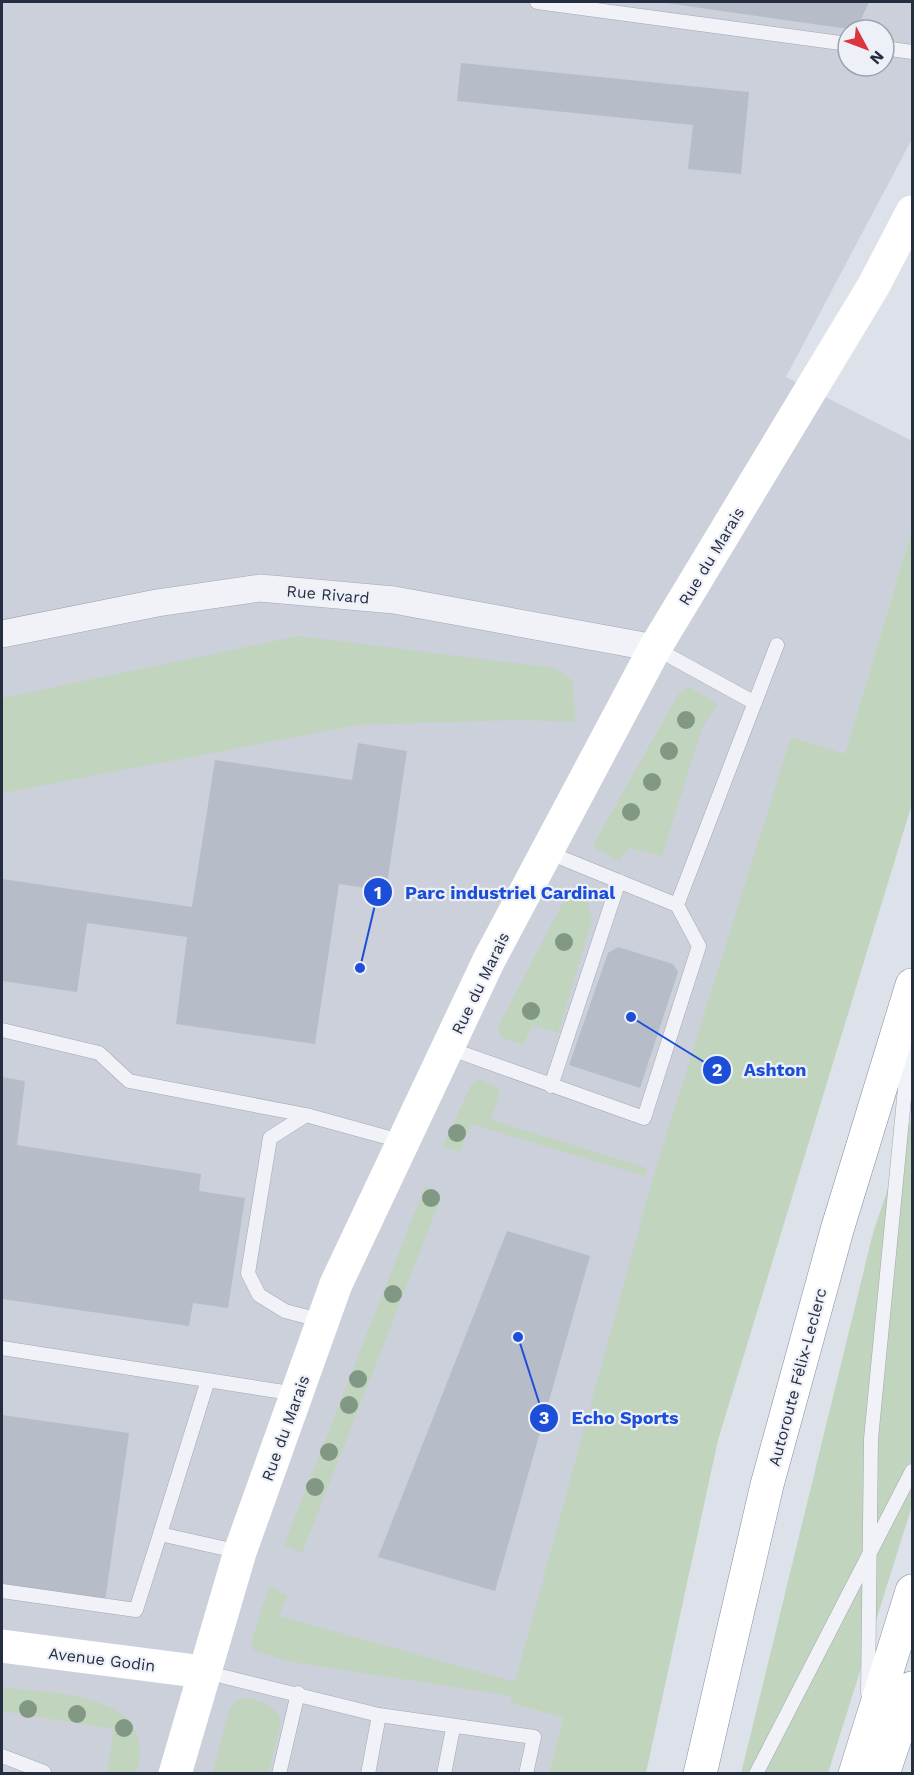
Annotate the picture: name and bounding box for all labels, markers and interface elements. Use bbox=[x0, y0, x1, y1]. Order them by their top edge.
north arrow bbox=[836, 18, 896, 78]
text: N bbox=[866, 47, 888, 68]
street label: Rue du Marais bbox=[675, 504, 748, 609]
street label: Rue Rivard bbox=[286, 581, 370, 608]
callout: Parc industriel Cardinal bbox=[363, 874, 627, 910]
text: 1 bbox=[374, 882, 382, 903]
text: Parc industriel Cardinal bbox=[405, 882, 615, 903]
street label: Rue du Marais bbox=[448, 929, 513, 1037]
callout: Ashton bbox=[702, 1052, 819, 1088]
text: 2 bbox=[712, 1059, 722, 1080]
text: Ashton bbox=[744, 1059, 806, 1080]
street label: Autoroute Félix-Leclerc bbox=[765, 1286, 830, 1468]
street label: Rue du Marais bbox=[258, 1373, 313, 1484]
callout: Echo Sports bbox=[529, 1400, 690, 1436]
text: 3 bbox=[539, 1407, 549, 1428]
text: Echo Sports bbox=[571, 1407, 679, 1428]
street label: Avenue Godin bbox=[47, 1644, 156, 1675]

